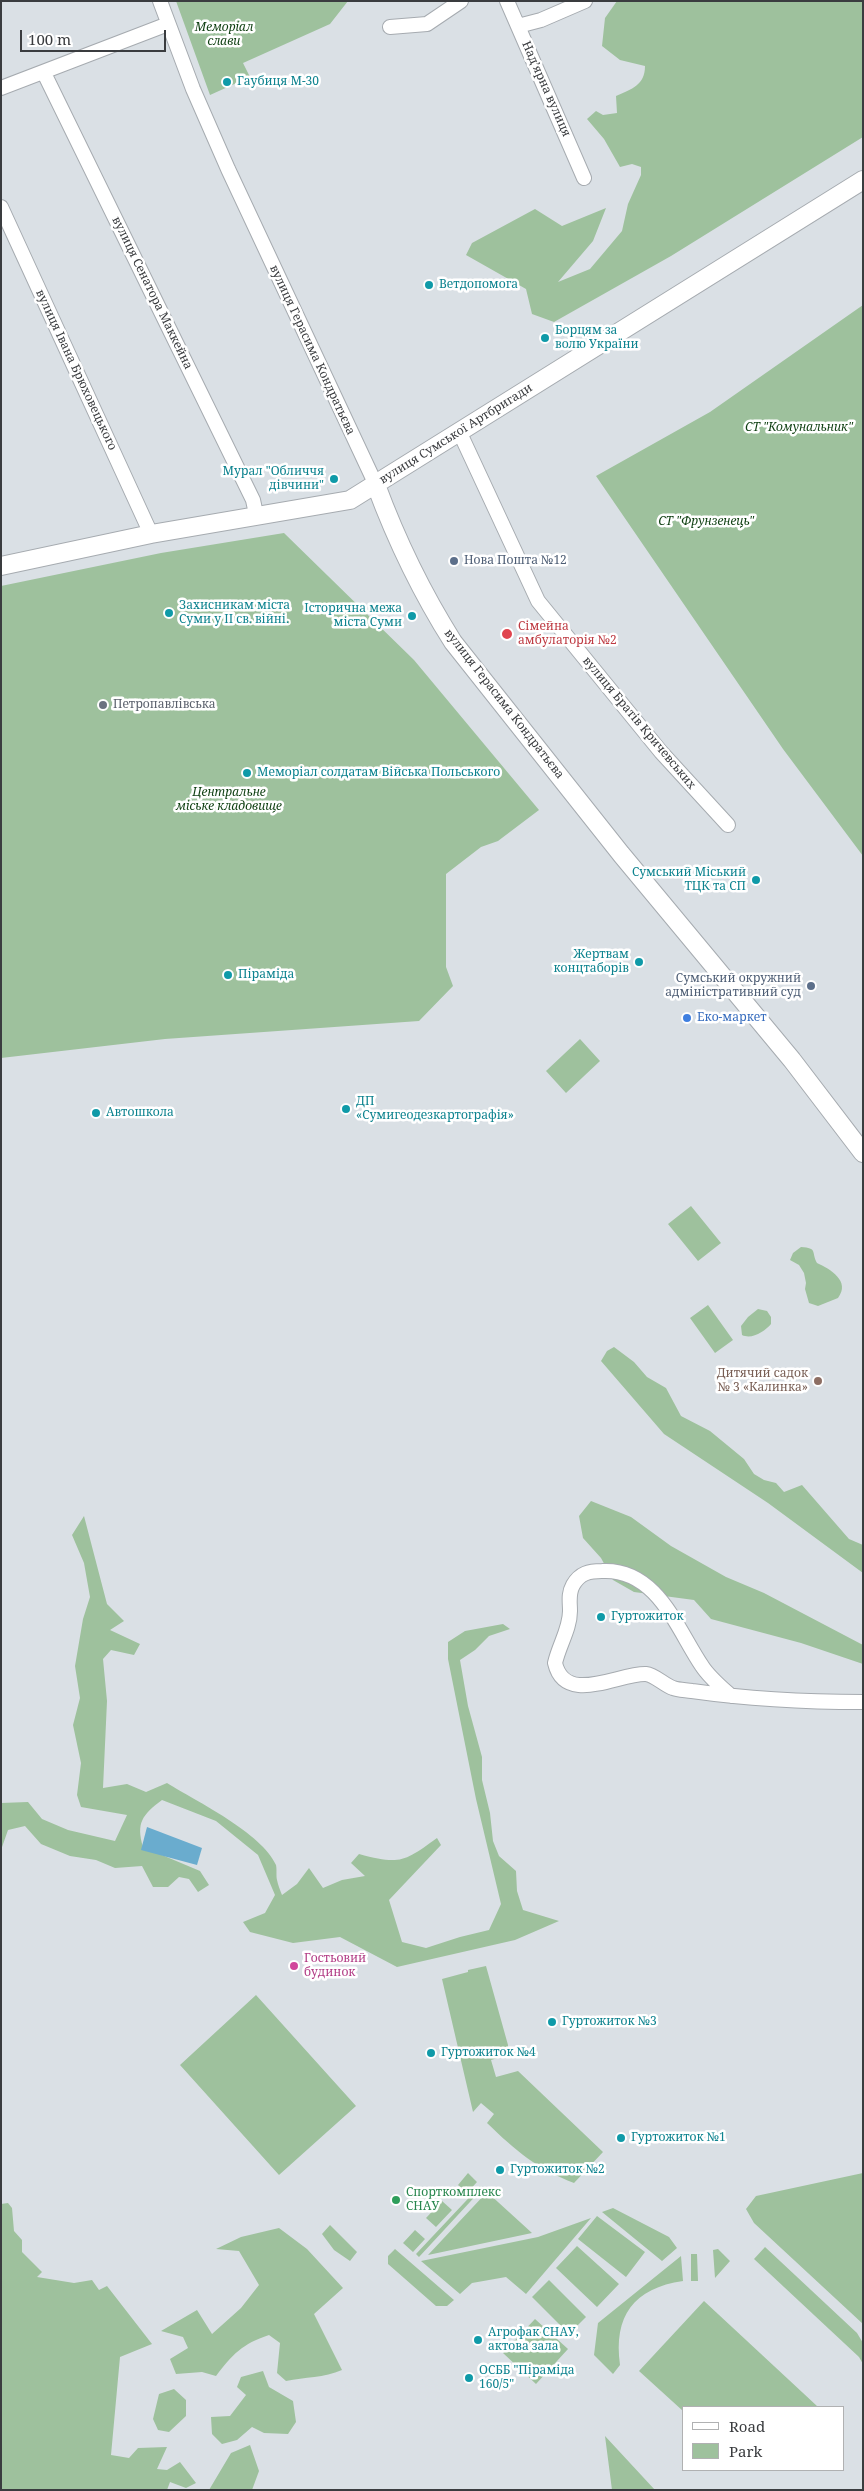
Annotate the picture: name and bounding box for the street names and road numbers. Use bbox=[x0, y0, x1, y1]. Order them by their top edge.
street label: Надʼярна вулиця bbox=[518, 39, 574, 139]
street label: вулиця Сенатора Маккейна bbox=[109, 214, 195, 372]
street label: вулиця Герасима Кондратьєва bbox=[266, 263, 358, 437]
street label: вулиця Івана Брюховецького bbox=[32, 287, 120, 453]
street label: вулиця Сумської Артбригади bbox=[377, 381, 535, 487]
street label: вулиця Герасима Кондратьєва bbox=[441, 626, 567, 782]
street label: вулиця Братів Кричевських bbox=[579, 654, 699, 792]

